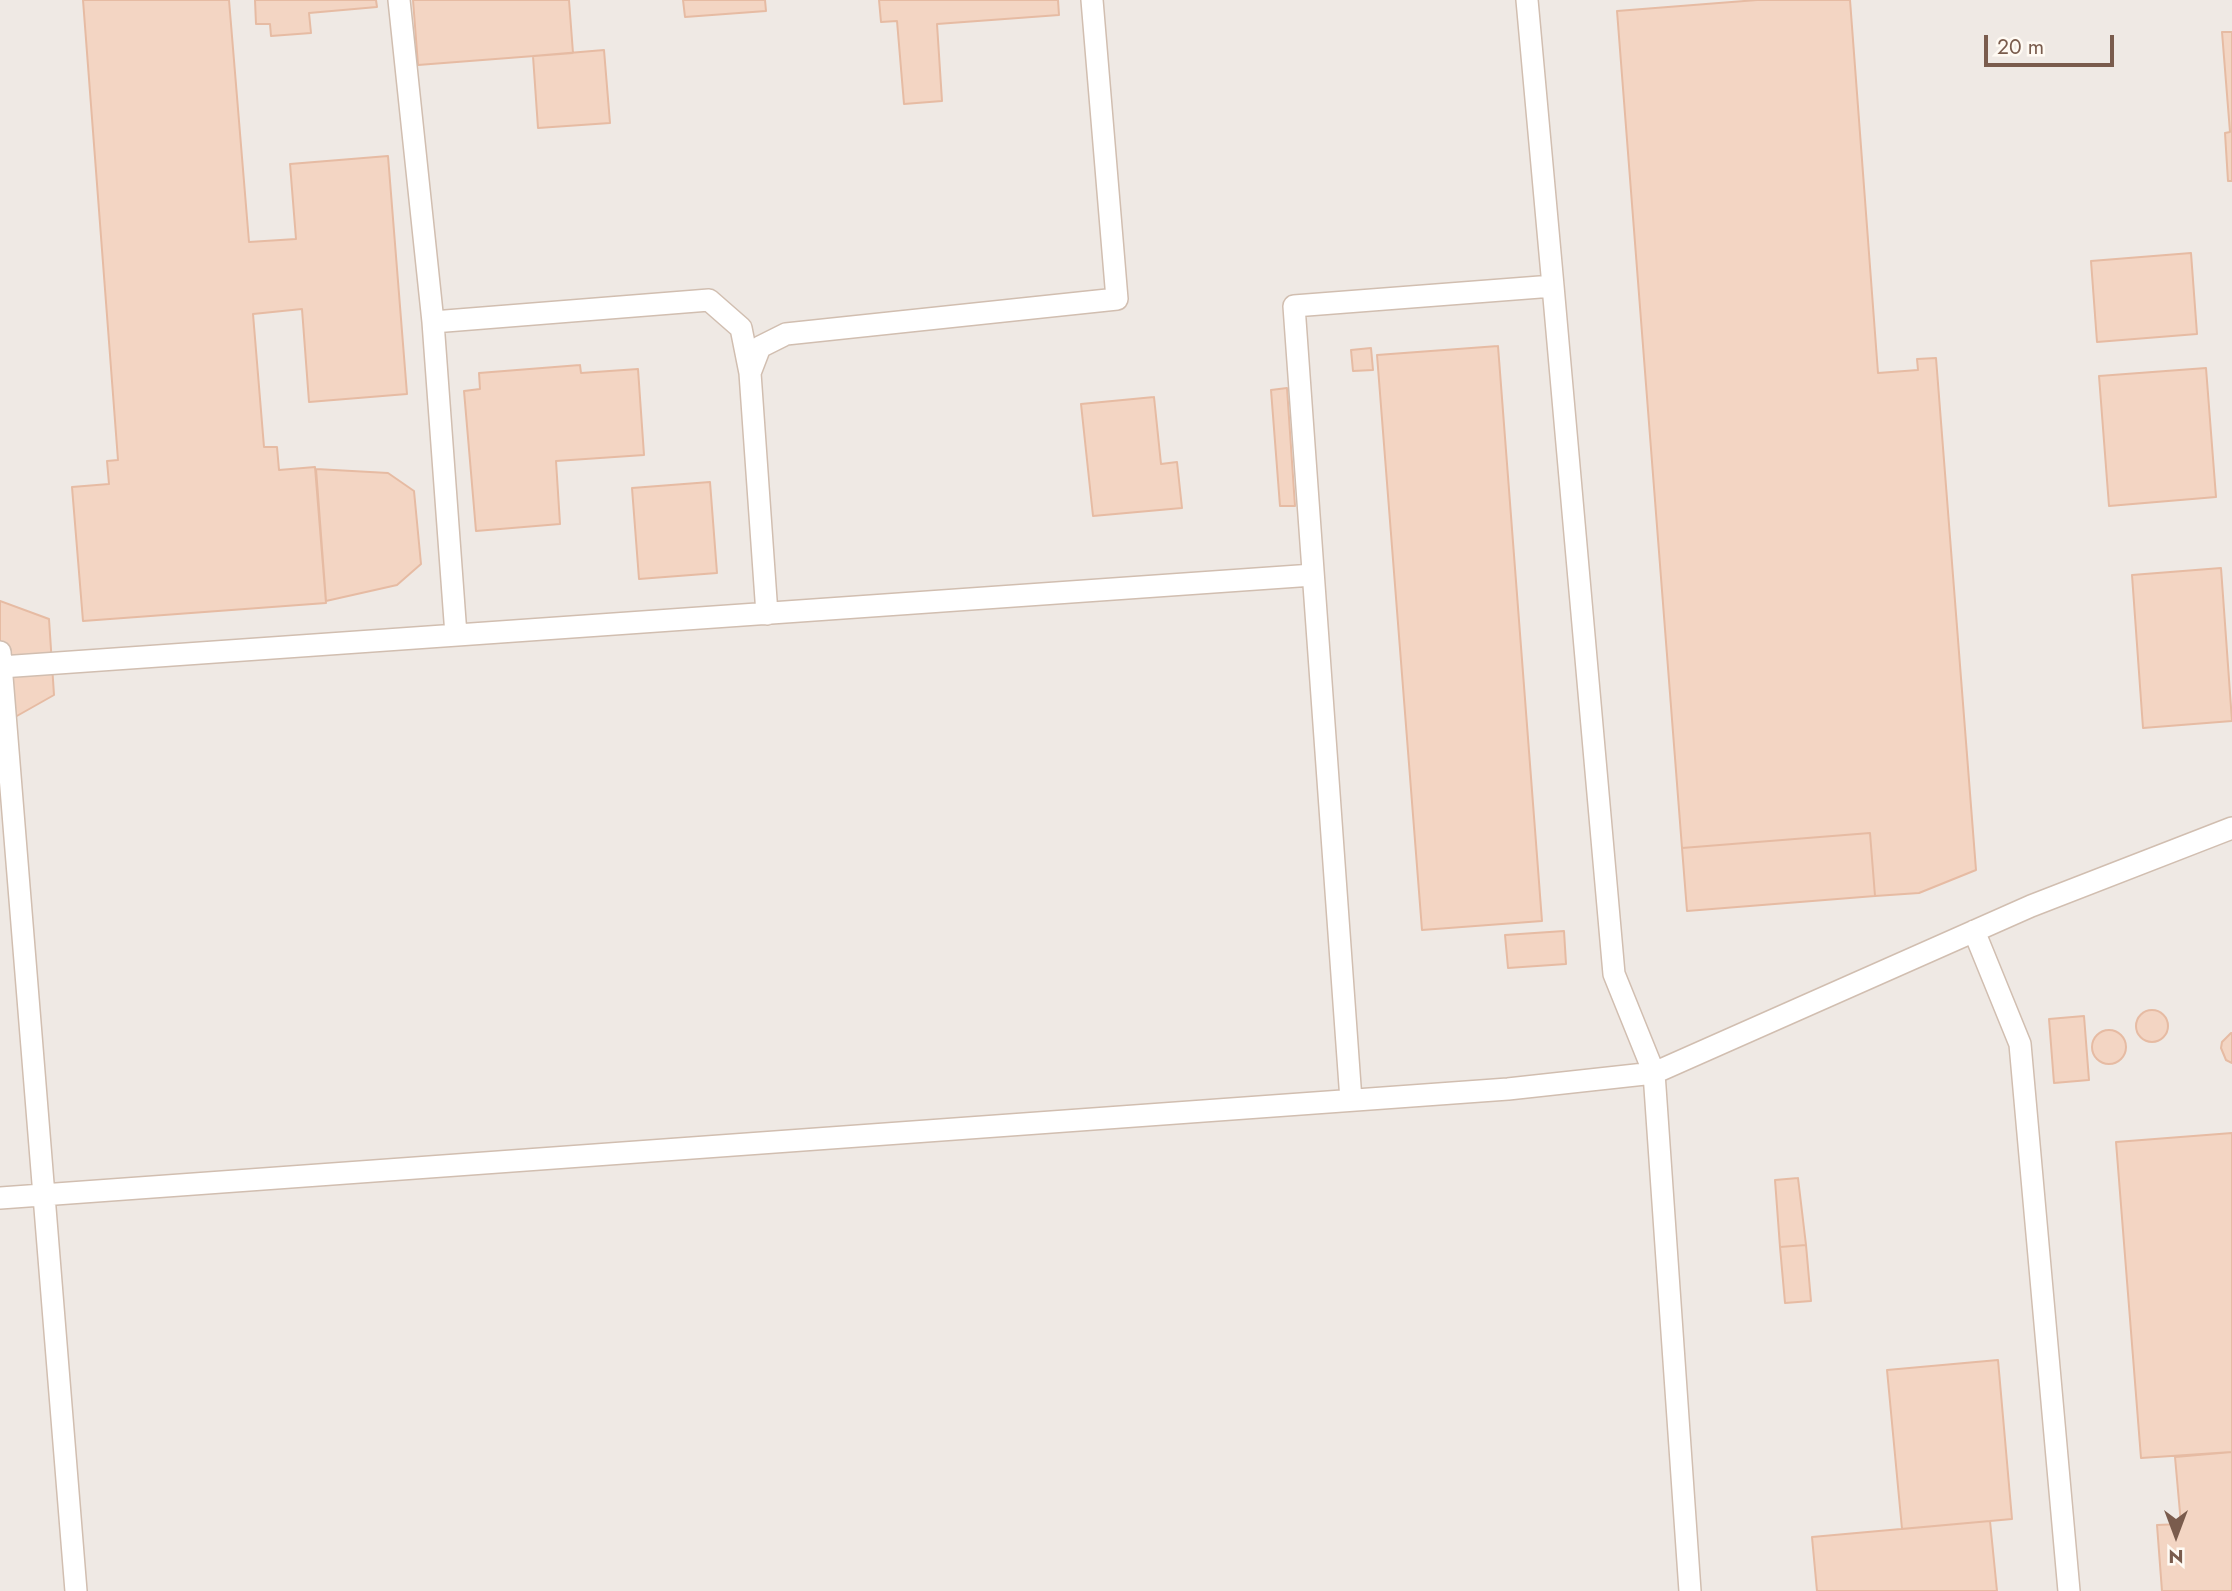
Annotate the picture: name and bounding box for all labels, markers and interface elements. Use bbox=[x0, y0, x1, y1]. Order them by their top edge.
scale bar bbox=[1987, 21, 2116, 65]
text: 20 m bbox=[1997, 32, 2044, 62]
north arrow bbox=[2141, 1500, 2211, 1570]
text: N bbox=[2168, 1543, 2184, 1570]

